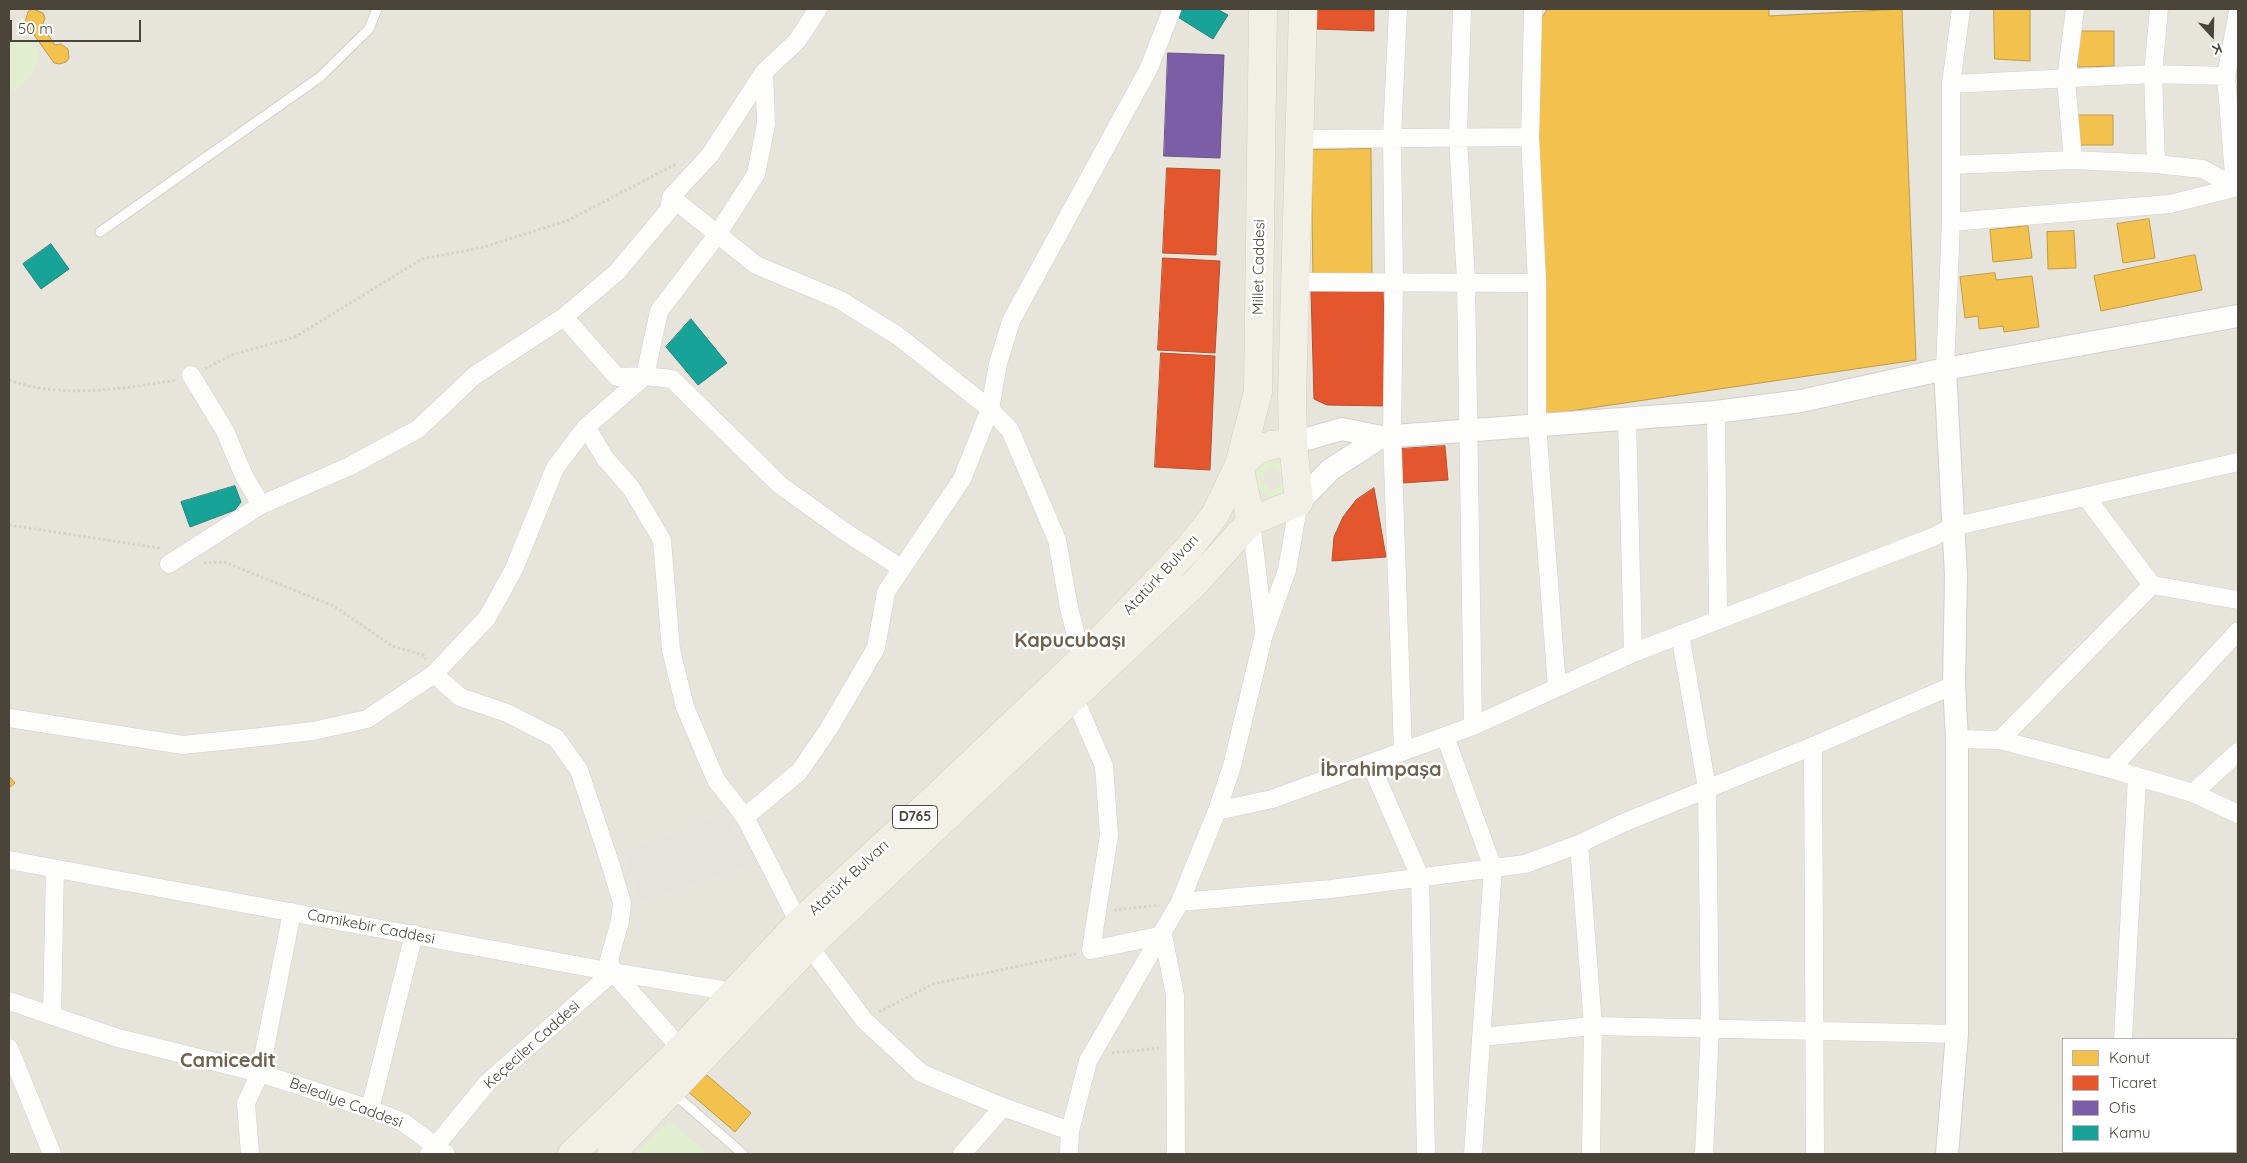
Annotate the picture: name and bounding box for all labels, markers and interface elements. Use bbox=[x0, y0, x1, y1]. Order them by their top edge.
scale bar bbox=[12, 10, 144, 42]
north arrow bbox=[2187, 10, 2237, 60]
text: 50 m bbox=[18, 19, 53, 38]
text: K bbox=[2210, 39, 2225, 59]
street label: Millet Caddesi bbox=[1249, 219, 1269, 315]
street label: Atatürk Bulvarı bbox=[1119, 531, 1203, 619]
district label: Kapucubaşı bbox=[1014, 629, 1126, 653]
district label: İbrahimpaşa bbox=[1320, 758, 1442, 782]
road number: D765 bbox=[892, 806, 938, 829]
street label: Atatürk Bulvarı bbox=[805, 836, 893, 920]
street label: Camikebir Caddesi bbox=[306, 906, 436, 948]
street label: Keçeciler Caddesi bbox=[480, 997, 584, 1093]
legend bbox=[2062, 1038, 2237, 1153]
text: Konut bbox=[2109, 1048, 2150, 1067]
district label: Camicedit bbox=[180, 1049, 276, 1073]
text: Ticaret bbox=[2109, 1073, 2157, 1092]
street label: Belediye Caddesi bbox=[287, 1074, 405, 1132]
text: Ofis bbox=[2109, 1098, 2136, 1117]
text: Kamu bbox=[2109, 1123, 2150, 1142]

